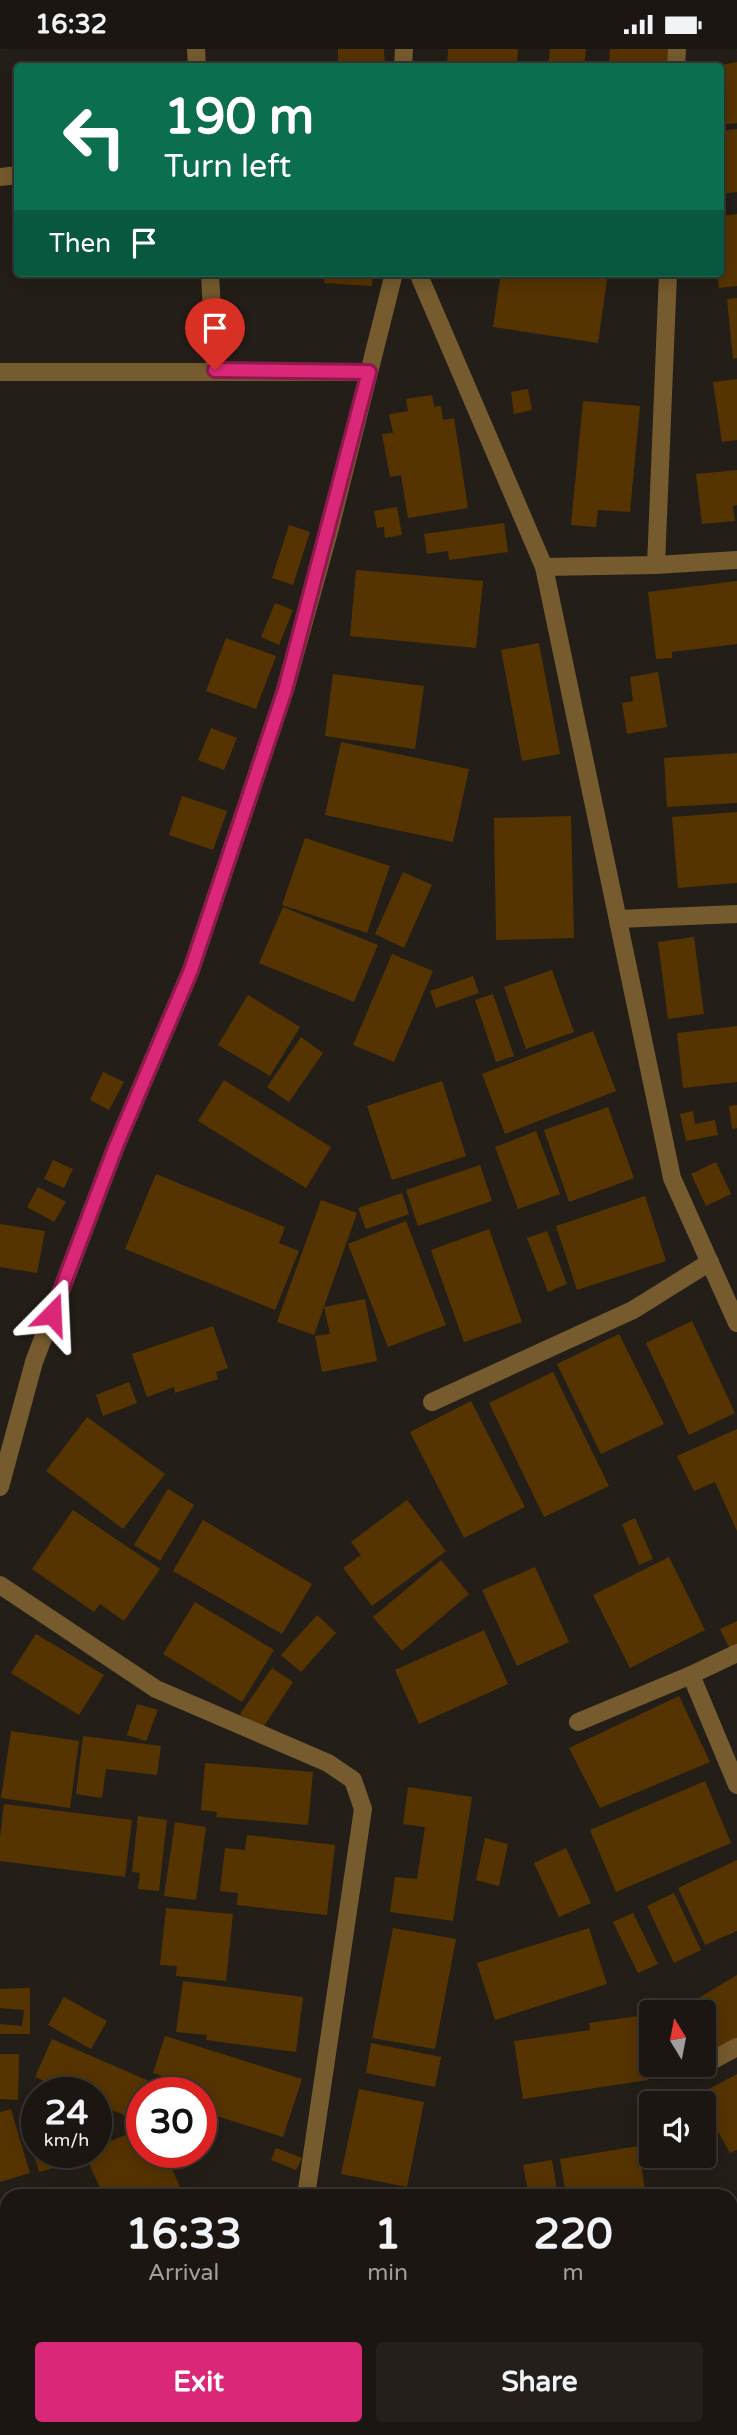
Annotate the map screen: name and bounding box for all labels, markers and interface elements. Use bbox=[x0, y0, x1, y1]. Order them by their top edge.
text: 16:32 bbox=[35, 9, 107, 40]
text: 190 m bbox=[164, 88, 314, 147]
icon: left bbox=[49, 91, 140, 182]
text: Turn left bbox=[164, 148, 291, 186]
icon: arrive bbox=[125, 224, 163, 262]
text: Then bbox=[49, 228, 111, 259]
pin bbox=[185, 298, 245, 370]
icon: arrive bbox=[196, 309, 234, 347]
position arrow bbox=[15, 1277, 89, 1351]
north arrow bbox=[639, 2000, 716, 2077]
map controls bbox=[639, 2000, 716, 2168]
speed limit sign: 30 bbox=[126, 2077, 217, 2168]
button: sound bbox=[639, 2091, 716, 2168]
text: 24 bbox=[45, 2092, 88, 2134]
text: km/h bbox=[44, 2129, 89, 2151]
text: 16:33 bbox=[125, 2209, 242, 2260]
text: 1 bbox=[374, 2209, 401, 2260]
text: 220 bbox=[533, 2209, 613, 2260]
text: Arrival bbox=[148, 2259, 219, 2287]
text: min bbox=[367, 2259, 408, 2287]
text: m bbox=[562, 2259, 584, 2287]
button: Exit bbox=[35, 2342, 362, 2422]
button: Share bbox=[376, 2342, 703, 2422]

